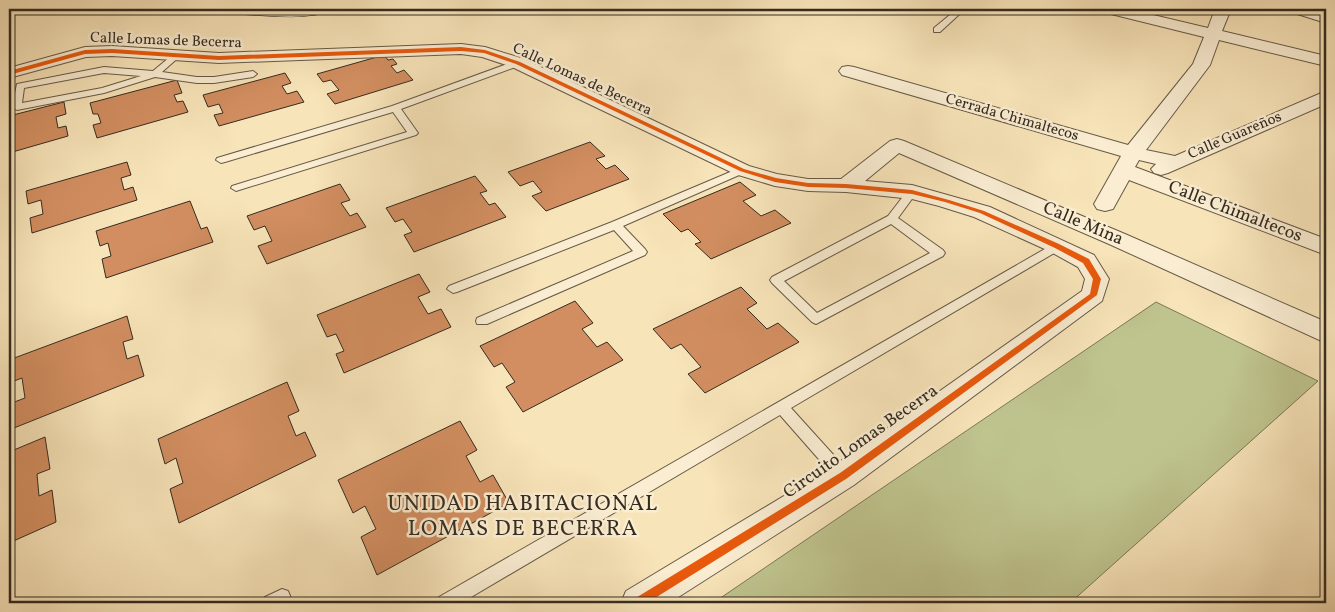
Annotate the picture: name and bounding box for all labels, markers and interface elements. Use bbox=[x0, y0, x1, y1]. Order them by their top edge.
street label: Calle Lomas de Becerra bbox=[90, 28, 242, 54]
street label: Calle Lomas de Becerra bbox=[509, 38, 655, 122]
street label: Cerrada Chimaltecos bbox=[943, 89, 1081, 147]
street label: Calle Guareños bbox=[1185, 107, 1285, 165]
street label: Calle Chimaltecos bbox=[1164, 175, 1306, 249]
street label: Calle Mina bbox=[1039, 196, 1127, 252]
street label: Circuito Lomas Becerra bbox=[779, 379, 944, 505]
district label: UNIDAD HABITACIONAL LOMAS DE BECERRA bbox=[388, 489, 658, 545]

